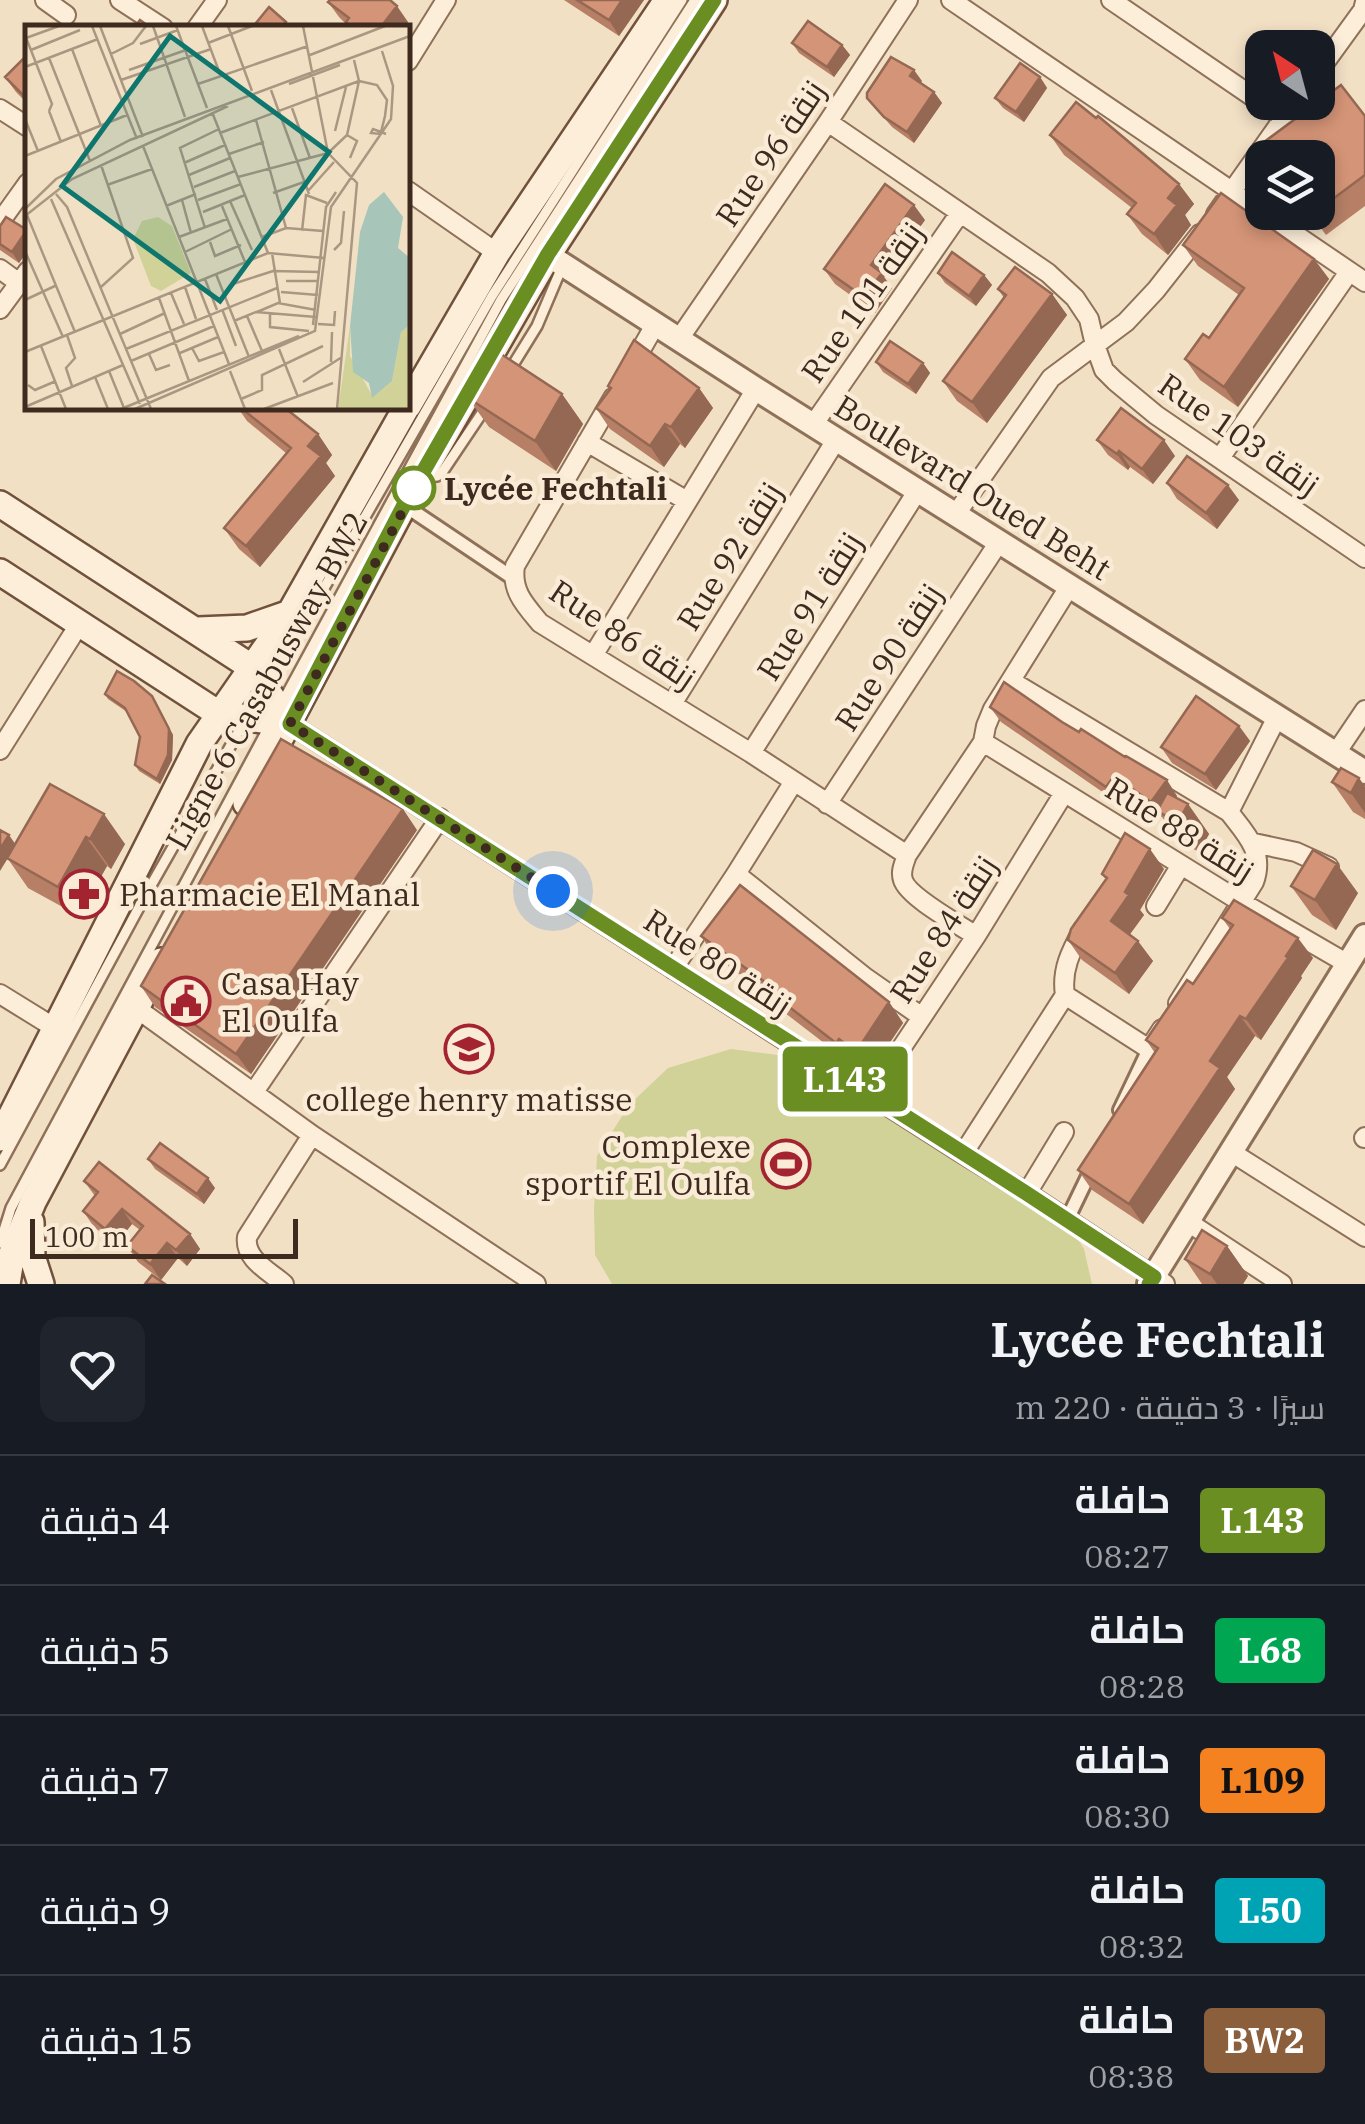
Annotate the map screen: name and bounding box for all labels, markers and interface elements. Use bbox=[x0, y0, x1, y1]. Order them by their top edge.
inset map bbox=[25, 25, 410, 410]
north arrow bbox=[1245, 30, 1335, 120]
map controls bbox=[1245, 30, 1335, 230]
street label: Rue 96 زنقة bbox=[706, 72, 834, 234]
button: layers bbox=[1245, 140, 1335, 230]
street label: Rue 101 زنقة bbox=[791, 213, 933, 391]
street label: Rue 103 زنقة bbox=[1150, 363, 1328, 505]
street label: Boulevard Oued Beht bbox=[827, 385, 1119, 589]
marker: Lycée Fechtali bbox=[393, 467, 435, 509]
place label: Lycée Fechtali bbox=[444, 467, 667, 509]
street label: Rue 92 زنقة bbox=[667, 474, 791, 638]
street label: Ligne 6 Casabusway BW2 bbox=[155, 503, 377, 857]
street label: Rue 91 زنقة bbox=[747, 524, 871, 688]
street label: Rue 86 زنقة bbox=[542, 570, 704, 698]
street label: Rue 90 زنقة bbox=[825, 575, 951, 739]
street label: Rue 88 زنقة bbox=[1098, 767, 1262, 891]
street label: Rue 84 زنقة bbox=[880, 847, 1006, 1011]
your location bbox=[528, 866, 578, 916]
pharmacy icon: Pharmacie El Manal bbox=[58, 868, 110, 920]
place label: Pharmacie El Manal bbox=[119, 873, 420, 915]
street label: Rue 80 زنقة bbox=[636, 899, 800, 1025]
place label: Casa Hay El Oulfa bbox=[221, 962, 360, 1041]
public building icon: Casa Hay El Oulfa bbox=[160, 975, 212, 1027]
school or university icon: college henry matisse bbox=[443, 1023, 495, 1075]
line badge: L143 bbox=[775, 1046, 915, 1112]
text: L143 bbox=[803, 1056, 887, 1102]
place label: college henry matisse bbox=[306, 1078, 632, 1120]
place label: Complexe sportif El Oulfa bbox=[525, 1125, 751, 1204]
sports icon: Complexe sportif El Oulfa bbox=[760, 1138, 812, 1190]
scale bar bbox=[30, 1214, 298, 1258]
text: 100 m bbox=[45, 1218, 129, 1255]
text: Lycée Fechtali bbox=[990, 1308, 1325, 1370]
button: heart bbox=[40, 1317, 145, 1422]
text: سيرًا · 3 دقيقة · 220 m bbox=[1015, 1386, 1325, 1428]
text: حافلة bbox=[1075, 1474, 1170, 1523]
text: 4 دقيقة bbox=[40, 1495, 170, 1544]
text: L143 bbox=[1220, 1497, 1305, 1543]
text: 08:27 bbox=[1084, 1535, 1170, 1577]
text: حافلة bbox=[1089, 1604, 1185, 1653]
text: 5 دقيقة bbox=[40, 1625, 170, 1674]
text: L68 bbox=[1238, 1627, 1302, 1673]
text: 08:28 bbox=[1099, 1665, 1185, 1707]
text: حافلة bbox=[1075, 1734, 1170, 1783]
text: 7 دقيقة bbox=[40, 1755, 170, 1804]
text: L109 bbox=[1220, 1757, 1305, 1803]
text: 08:30 bbox=[1084, 1795, 1170, 1837]
text: حافلة bbox=[1089, 1864, 1185, 1913]
text: 9 دقيقة bbox=[40, 1885, 170, 1934]
text: L50 bbox=[1238, 1887, 1302, 1933]
text: 08:32 bbox=[1099, 1925, 1185, 1967]
text: حافلة bbox=[1079, 1994, 1174, 2043]
text: 15 دقيقة bbox=[40, 2015, 193, 2064]
text: BW2 bbox=[1224, 2017, 1305, 2063]
text: 08:38 bbox=[1088, 2055, 1174, 2097]

